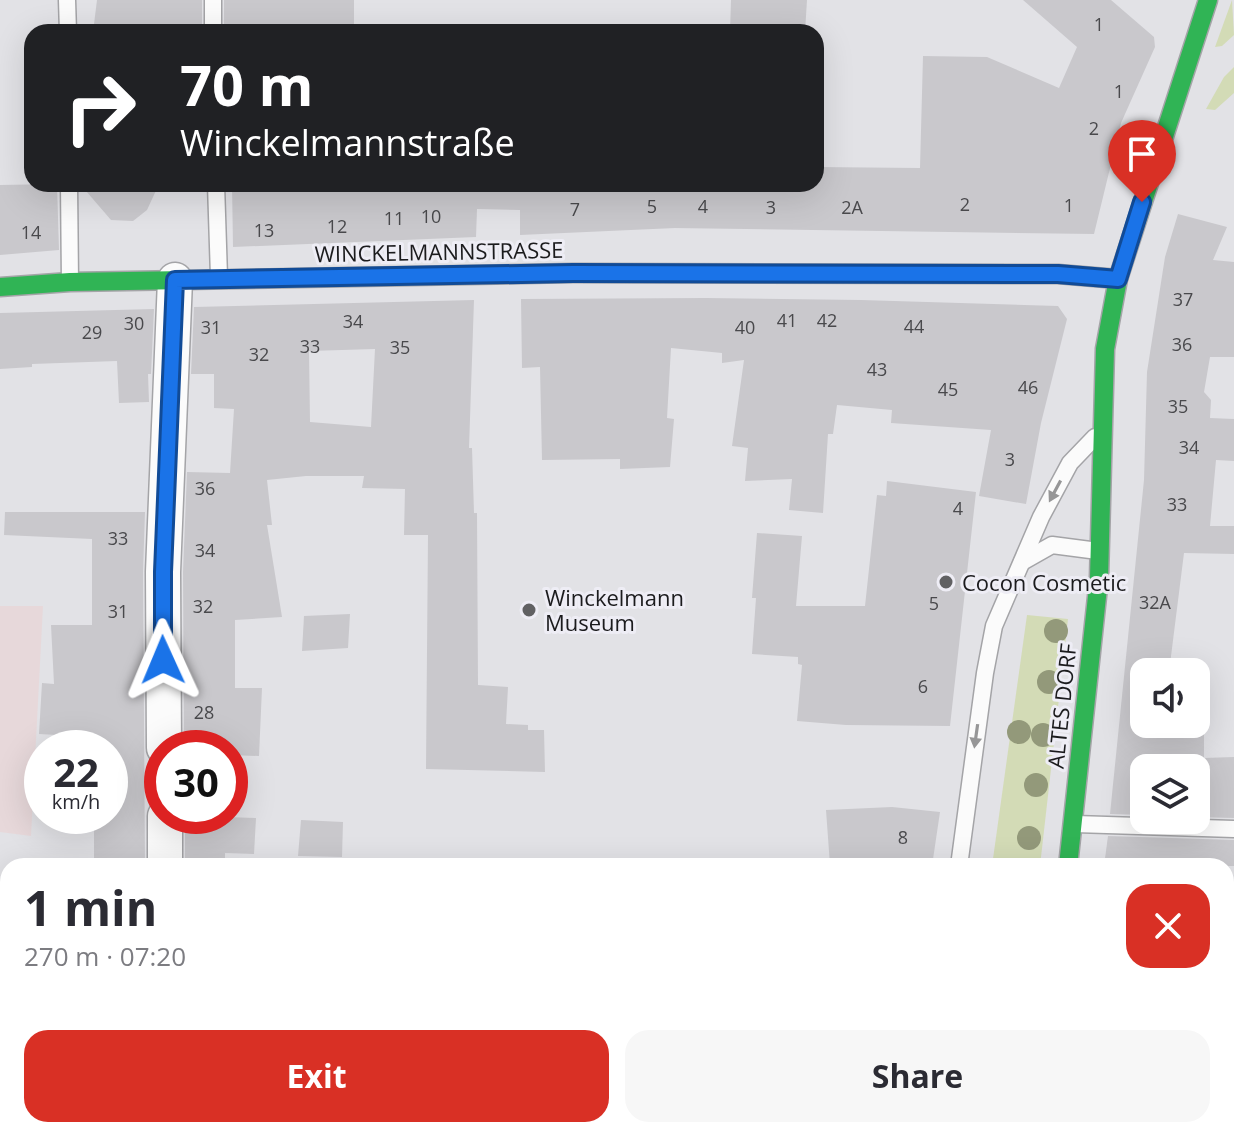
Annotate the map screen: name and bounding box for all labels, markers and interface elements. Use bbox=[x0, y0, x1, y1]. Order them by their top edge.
house number: 1 bbox=[1094, 12, 1104, 36]
text: 70 m bbox=[180, 46, 314, 122]
icon: right bbox=[48, 56, 152, 160]
house number: 1 bbox=[1114, 79, 1124, 103]
house number: 2 bbox=[1089, 116, 1099, 140]
text: Winckelmannstraße bbox=[180, 118, 515, 167]
pin bbox=[1108, 120, 1176, 202]
icon: arrive bbox=[1120, 132, 1164, 176]
house number: 2 bbox=[960, 192, 970, 216]
house number: 1 bbox=[1064, 193, 1074, 217]
house number: 5 bbox=[647, 194, 657, 218]
house number: 4 bbox=[698, 194, 708, 218]
house number: 3 bbox=[766, 195, 776, 219]
house number: 2A bbox=[841, 195, 863, 219]
house number: 7 bbox=[570, 197, 580, 221]
house number: 10 bbox=[421, 204, 441, 228]
house number: 11 bbox=[384, 206, 404, 230]
house number: 12 bbox=[327, 214, 347, 238]
house number: 13 bbox=[254, 218, 274, 242]
house number: 14 bbox=[21, 220, 41, 244]
street label: WINCKELMANNSTRASSE bbox=[314, 234, 564, 268]
house number: 37 bbox=[1173, 287, 1193, 311]
house number: 41 bbox=[777, 308, 797, 332]
house number: 42 bbox=[817, 308, 837, 332]
house number: 34 bbox=[343, 309, 363, 333]
house number: 30 bbox=[124, 311, 144, 335]
house number: 44 bbox=[904, 314, 924, 338]
house number: 31 bbox=[201, 315, 221, 339]
house number: 40 bbox=[735, 315, 755, 339]
house number: 29 bbox=[82, 320, 102, 344]
house number: 36 bbox=[1172, 332, 1192, 356]
house number: 33 bbox=[300, 334, 320, 358]
house number: 35 bbox=[390, 335, 410, 359]
house number: 32 bbox=[249, 342, 269, 366]
house number: 43 bbox=[867, 357, 887, 381]
house number: 46 bbox=[1018, 375, 1038, 399]
house number: 45 bbox=[938, 377, 958, 401]
house number: 35 bbox=[1168, 394, 1188, 418]
house number: 34 bbox=[1179, 435, 1199, 459]
house number: 3 bbox=[1005, 447, 1015, 471]
house number: 36 bbox=[195, 476, 215, 500]
one-way arrow bbox=[1048, 480, 1062, 502]
house number: 33 bbox=[1167, 492, 1187, 516]
house number: 4 bbox=[953, 496, 963, 520]
house number: 33 bbox=[108, 526, 128, 550]
house number: 34 bbox=[195, 538, 215, 562]
place label: Cocon Cosmetic bbox=[962, 567, 1126, 597]
marker: Cocon Cosmetic bbox=[937, 573, 955, 591]
place label: Winckelmann Museum bbox=[545, 582, 684, 637]
house number: 32A bbox=[1139, 590, 1172, 614]
house number: 5 bbox=[929, 591, 939, 615]
house number: 32 bbox=[193, 594, 213, 618]
house number: 31 bbox=[108, 599, 128, 623]
marker: Winckelmann Museum bbox=[520, 601, 538, 619]
position arrow bbox=[121, 618, 205, 702]
street label: ALTES DORF bbox=[1040, 642, 1082, 770]
map controls bbox=[1130, 658, 1210, 834]
button: sound bbox=[1130, 658, 1210, 738]
house number: 6 bbox=[918, 674, 928, 698]
house number: 28 bbox=[194, 700, 214, 724]
one-way arrow bbox=[969, 724, 982, 749]
speed limit sign: 30 bbox=[144, 730, 248, 834]
text: 22 bbox=[53, 744, 99, 799]
button: layers bbox=[1130, 754, 1210, 834]
text: km/h bbox=[52, 788, 100, 815]
house number: 8 bbox=[898, 825, 908, 849]
text: 1 min bbox=[24, 875, 157, 940]
button: close bbox=[1126, 884, 1210, 968]
text: 270 m · 07:20 bbox=[24, 938, 186, 974]
button: Exit bbox=[24, 1030, 609, 1122]
button: Share bbox=[625, 1030, 1210, 1122]

